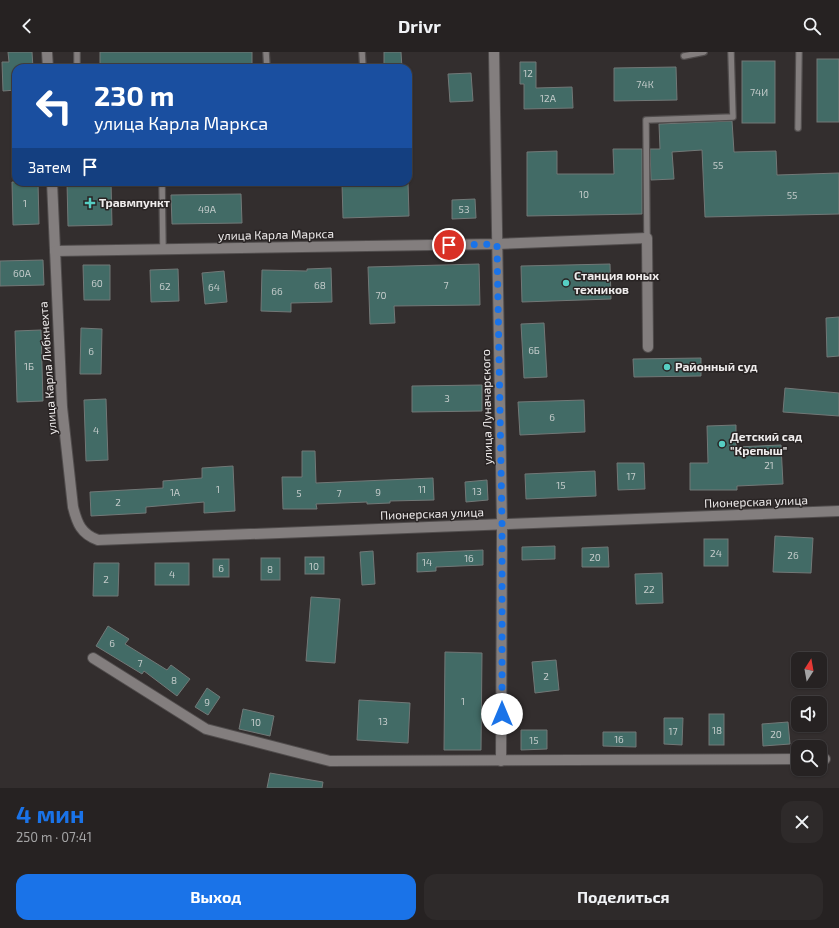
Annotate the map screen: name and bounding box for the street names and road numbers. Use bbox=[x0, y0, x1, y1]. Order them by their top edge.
street label: улица Карла Маркса bbox=[218, 226, 334, 243]
street label: улица Карла Либкнехта bbox=[35, 301, 60, 435]
street label: улица Луначарского bbox=[478, 349, 495, 465]
street label: Пионерская улица bbox=[704, 492, 808, 511]
street label: Пионерская улица bbox=[380, 504, 484, 523]

